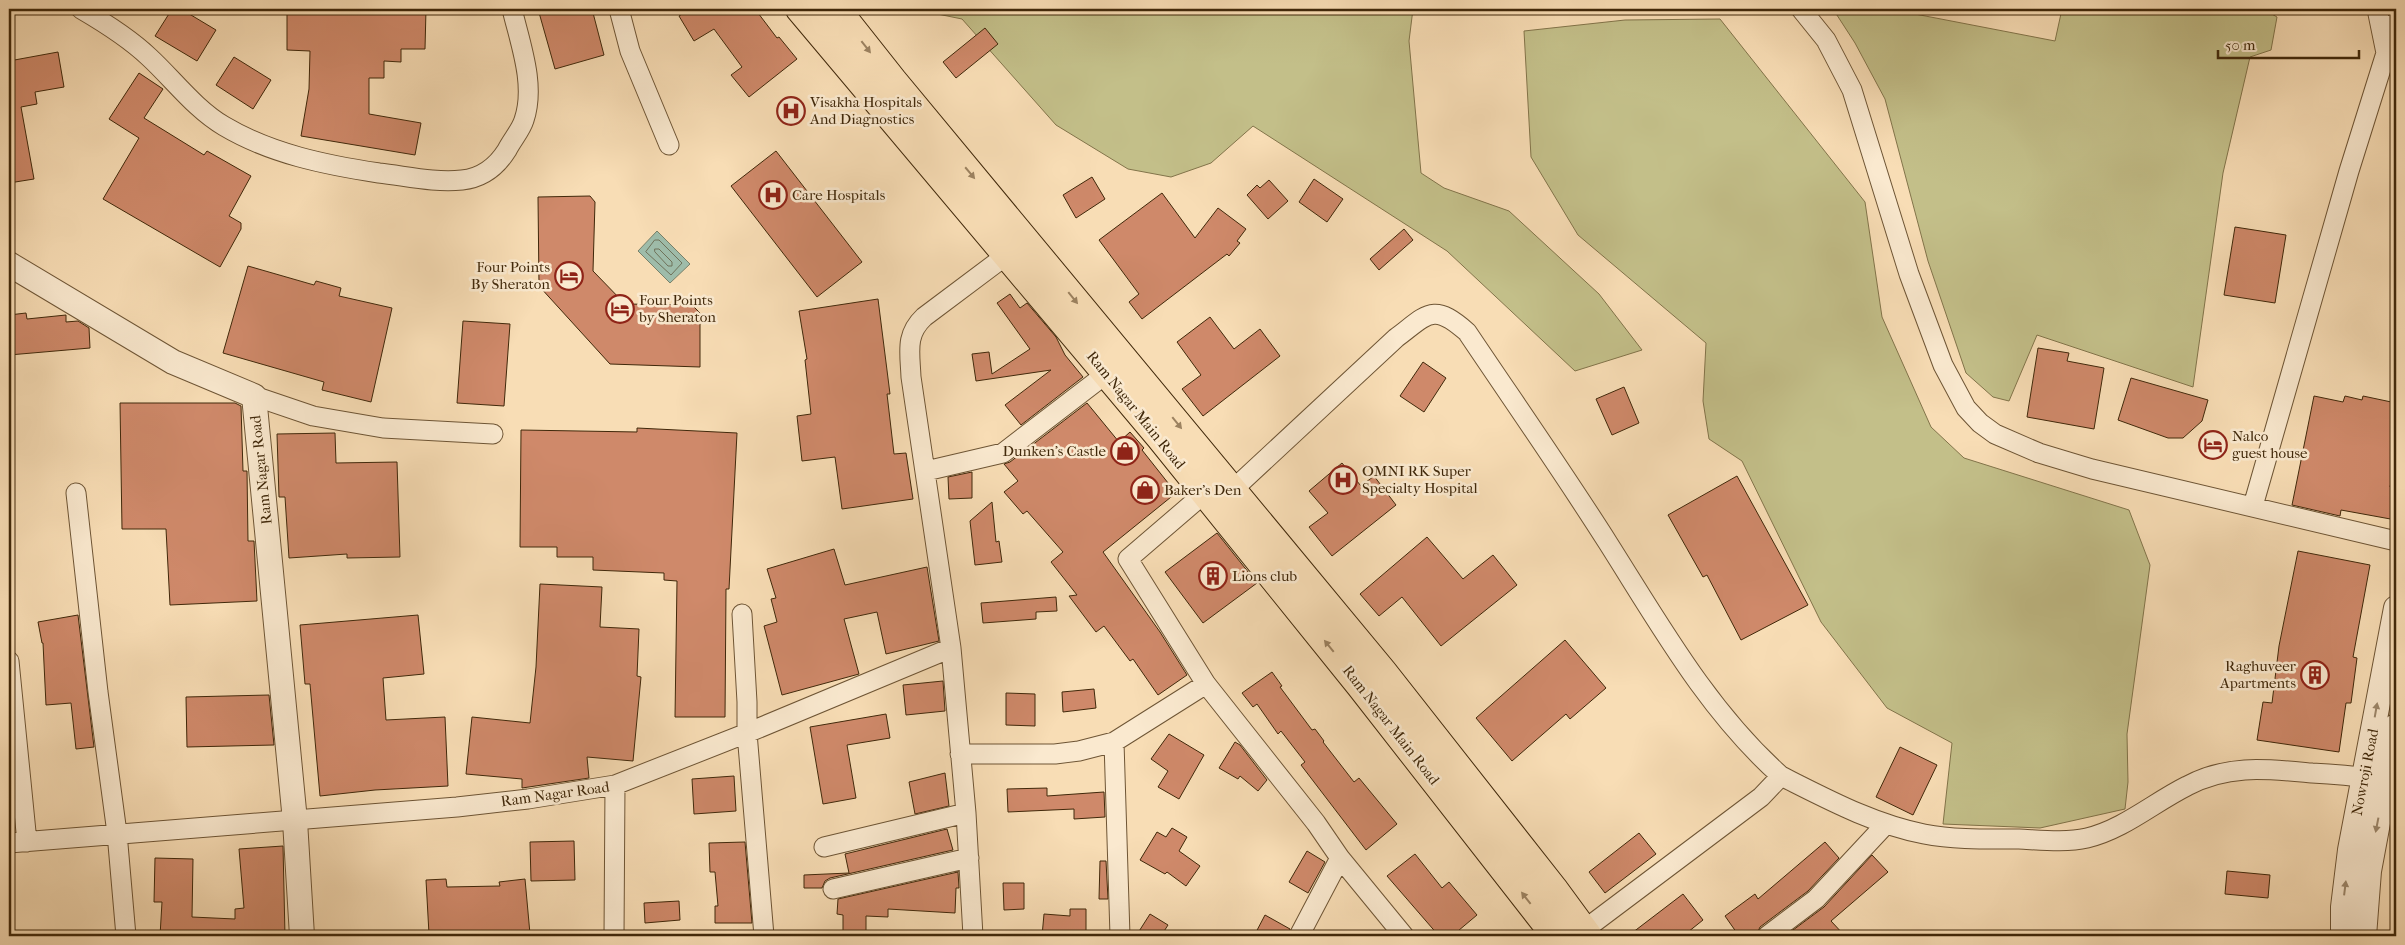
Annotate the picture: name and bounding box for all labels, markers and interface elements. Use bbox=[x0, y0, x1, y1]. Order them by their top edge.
scale bar bbox=[2218, 28, 2359, 60]
text: 50 m bbox=[2225, 36, 2256, 54]
one-way arrow bbox=[861, 40, 872, 53]
place label: Visakha Hospitals And Diagnostics bbox=[809, 93, 923, 128]
hospital icon: Visakha Hospitals And Diagnostics bbox=[776, 96, 806, 126]
one-way arrow bbox=[964, 166, 975, 179]
hospital icon: Care Hospitals bbox=[758, 180, 788, 210]
place label: Care Hospitals bbox=[792, 186, 886, 204]
place label: Four Points By Sheraton bbox=[471, 258, 550, 293]
hotel icon: Four Points By Sheraton bbox=[554, 261, 584, 291]
place label: Four Points by Sheraton bbox=[638, 291, 716, 326]
one-way arrow bbox=[1068, 291, 1079, 304]
hotel icon: Four Points by Sheraton bbox=[605, 294, 635, 324]
street label: Ram Nagar Main Road bbox=[1083, 347, 1190, 473]
street label: Ram Nagar Road bbox=[246, 414, 276, 525]
one-way arrow bbox=[1171, 416, 1182, 429]
place label: Nalco guest house bbox=[2232, 427, 2308, 462]
hotel icon: Nalco guest house bbox=[2198, 430, 2228, 460]
shop icon: Dunken's Castle bbox=[1110, 436, 1140, 466]
place label: Dunken's Castle bbox=[1003, 442, 1107, 460]
place label: OMNI RK Super Specialty Hospital bbox=[1362, 462, 1478, 497]
hospital icon: OMNI RK Super Specialty Hospital bbox=[1328, 465, 1358, 495]
shop icon: Baker's Den bbox=[1130, 475, 1160, 505]
place label: Baker's Den bbox=[1164, 481, 1242, 499]
building icon: Lions club bbox=[1198, 561, 1228, 591]
place label: Lions club bbox=[1232, 567, 1297, 585]
one-way arrow bbox=[1323, 640, 1334, 653]
place label: Raghuveer Apartments bbox=[2219, 657, 2297, 692]
building icon: Raghuveer Apartments bbox=[2300, 660, 2330, 690]
street label: Ram Nagar Main Road bbox=[1339, 662, 1444, 789]
one-way arrow bbox=[2373, 702, 2381, 718]
street label: Nowroji Road bbox=[2348, 726, 2382, 817]
street label: Ram Nagar Road bbox=[499, 777, 611, 811]
one-way arrow bbox=[2373, 818, 2381, 834]
one-way arrow bbox=[2342, 879, 2350, 895]
one-way arrow bbox=[1521, 892, 1532, 905]

